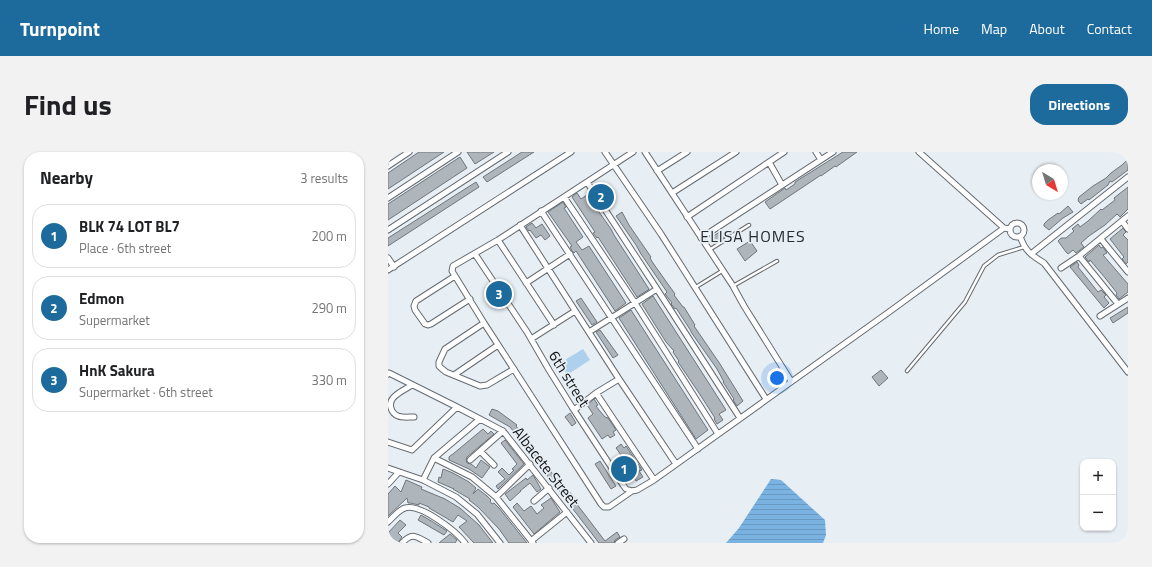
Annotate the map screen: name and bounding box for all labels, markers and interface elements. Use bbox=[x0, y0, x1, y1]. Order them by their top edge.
text: Turnpoint bbox=[20, 14, 100, 43]
text: Home bbox=[924, 18, 959, 39]
text: Map bbox=[981, 18, 1007, 39]
text: About bbox=[1029, 18, 1065, 39]
text: Contact bbox=[1087, 18, 1132, 39]
text: Find us bbox=[24, 83, 112, 126]
button: Directions bbox=[1030, 84, 1128, 125]
north arrow bbox=[1032, 164, 1068, 200]
text: Nearby bbox=[40, 165, 93, 191]
text: 3 results bbox=[300, 168, 348, 188]
pin: 2 bbox=[588, 182, 614, 212]
text: BLK 74 LOT BL7 bbox=[79, 215, 180, 238]
district label: ELISA HOMES bbox=[700, 224, 806, 248]
text: 1 bbox=[50, 226, 58, 246]
text: 200 m bbox=[311, 226, 347, 246]
text: Place · 6th street bbox=[79, 238, 171, 258]
pin: 3 bbox=[486, 279, 512, 309]
text: Edmon bbox=[79, 287, 124, 310]
text: 2 bbox=[50, 298, 58, 318]
text: 290 m bbox=[311, 298, 347, 318]
text: Supermarket bbox=[79, 310, 150, 330]
street label: 6th street bbox=[543, 346, 596, 412]
text: HnK Sakura bbox=[79, 359, 155, 382]
your location bbox=[767, 368, 787, 388]
text: 3 bbox=[50, 370, 58, 390]
text: 330 m bbox=[311, 370, 347, 390]
text: Supermarket · 6th street bbox=[79, 382, 213, 402]
street label: Albacete Street bbox=[508, 422, 586, 512]
pin: 1 bbox=[611, 454, 637, 484]
map controls bbox=[1080, 459, 1116, 531]
button: + bbox=[1080, 459, 1116, 495]
button: − bbox=[1080, 495, 1116, 531]

